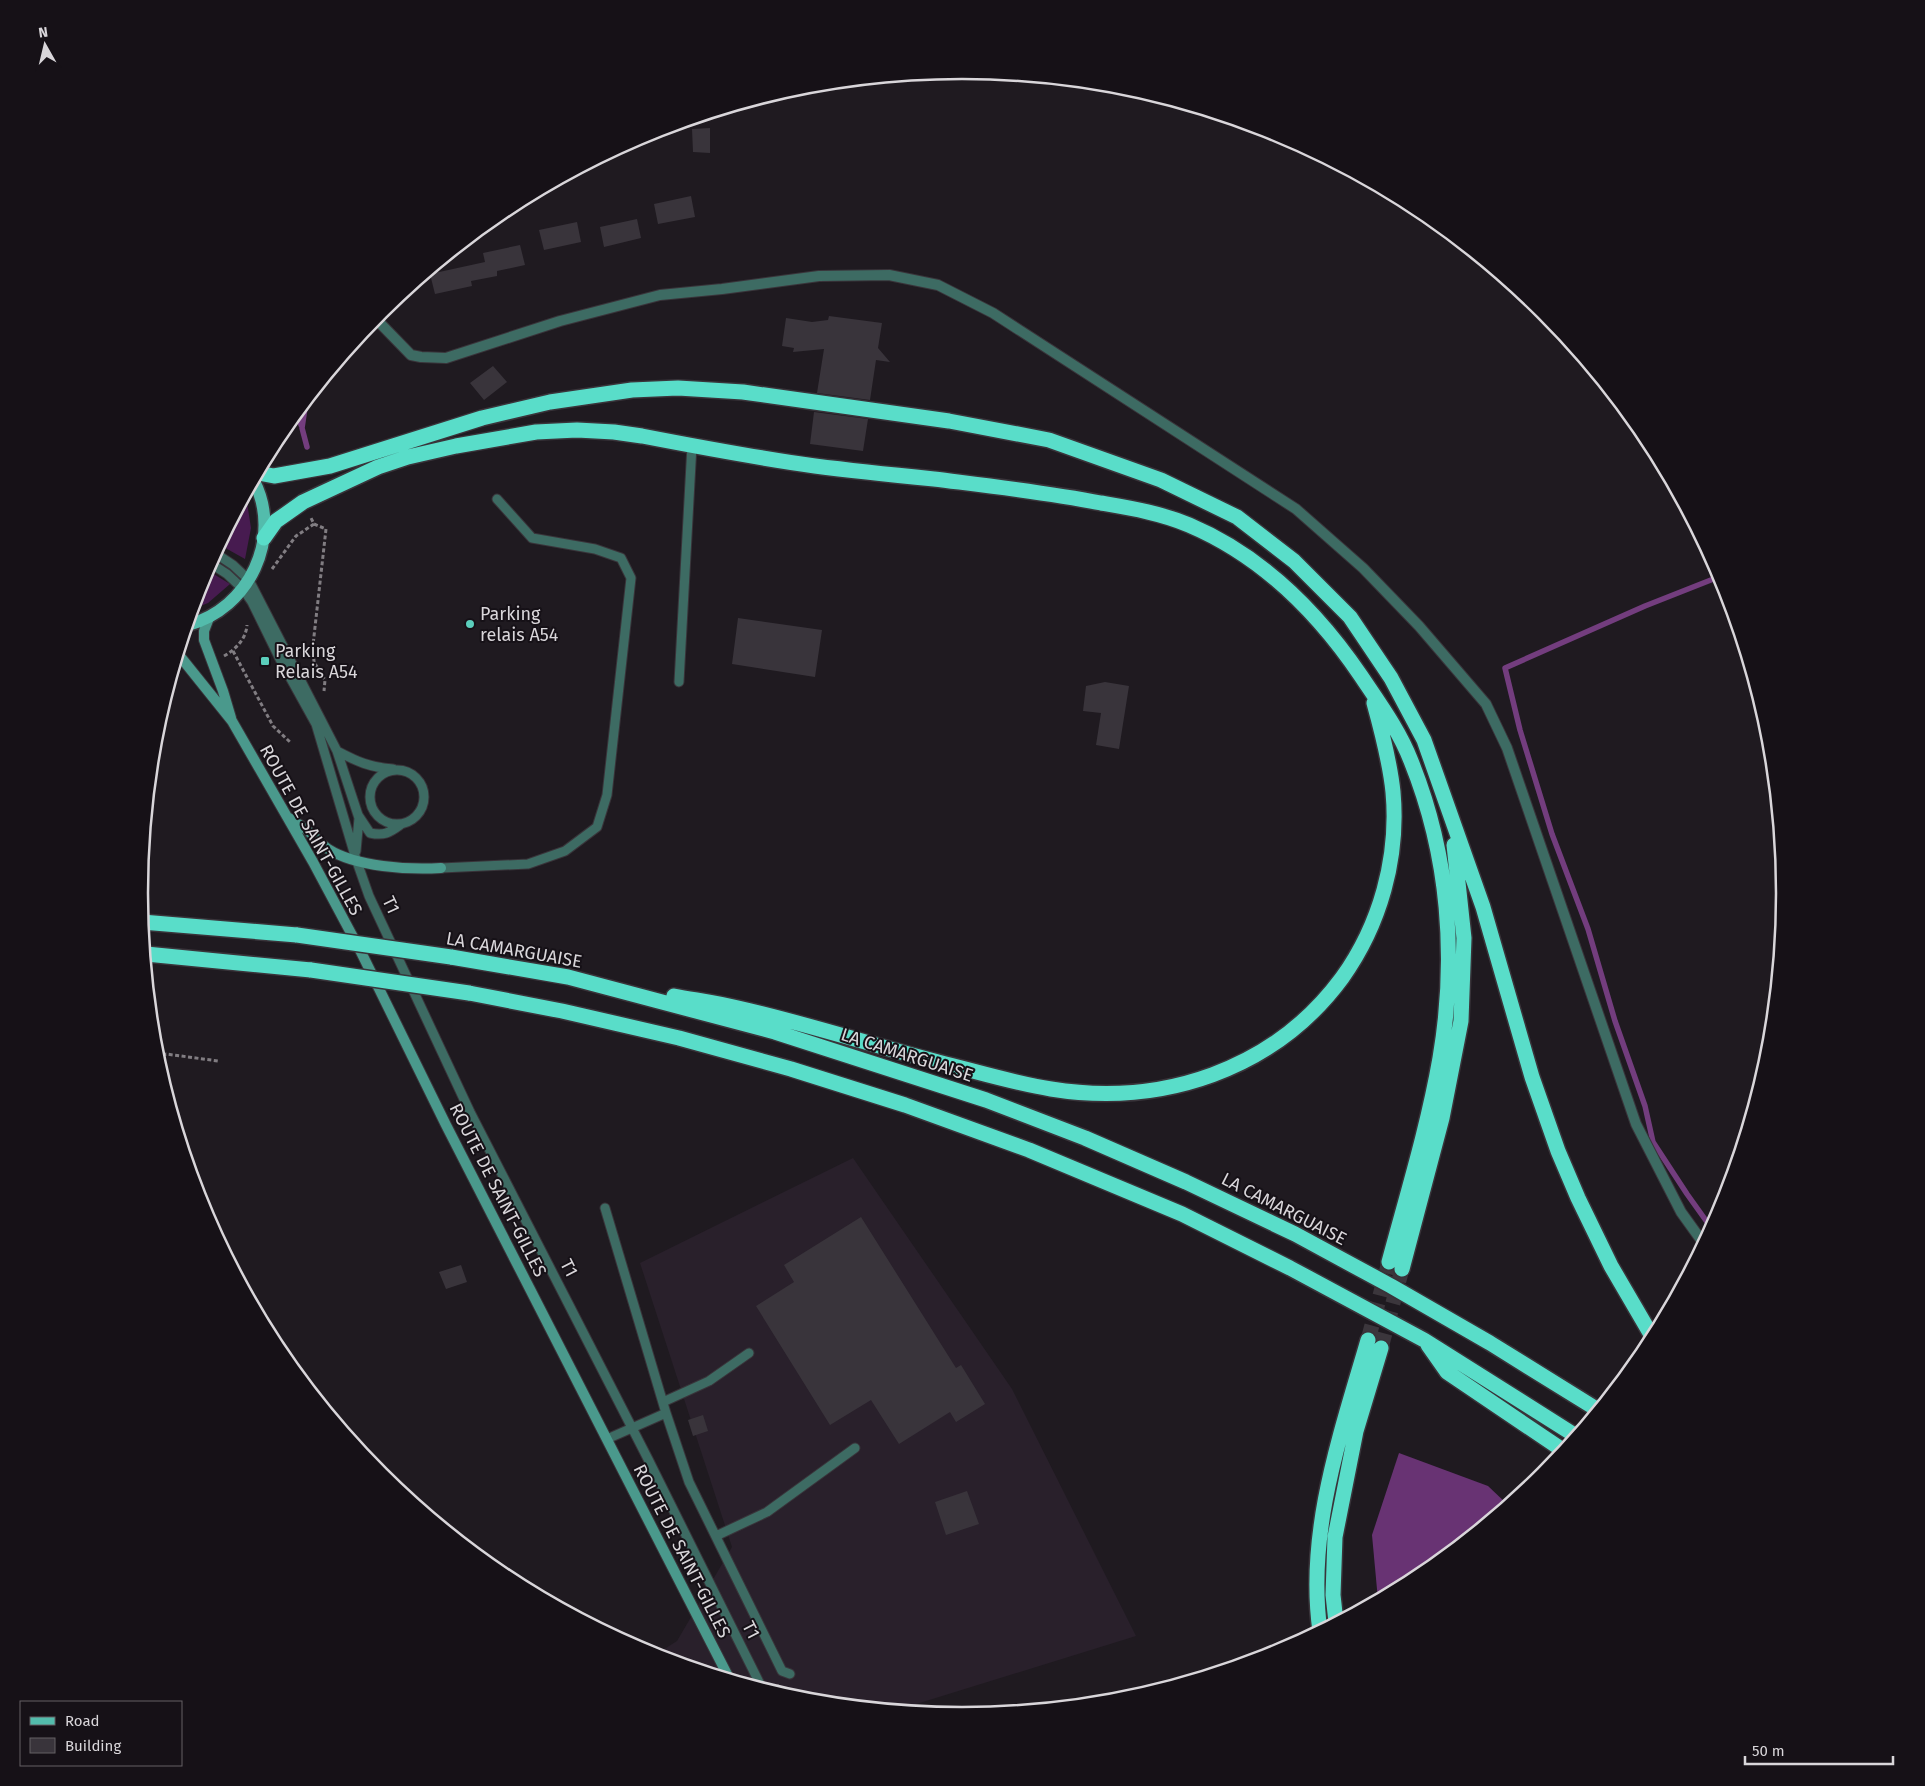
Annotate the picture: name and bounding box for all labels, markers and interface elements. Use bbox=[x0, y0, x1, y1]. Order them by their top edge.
north arrow bbox=[20, 20, 70, 70]
text: N bbox=[37, 24, 49, 42]
place label: Parking relais A54 bbox=[480, 603, 559, 646]
marker: Parking relais A54 bbox=[464, 618, 476, 630]
place label: Parking Relais A54 bbox=[275, 640, 358, 683]
marker: Parking Relais A54 bbox=[259, 655, 271, 667]
street label: ROUTE DE SAINT-GILLES bbox=[255, 741, 367, 919]
street label: T1 bbox=[377, 893, 405, 917]
street label: LA CAMARGUAISE bbox=[444, 927, 584, 973]
street label: LA CAMARGUAISE bbox=[838, 1023, 976, 1087]
street label: ROUTE DE SAINT-GILLES bbox=[445, 1099, 551, 1281]
street label: LA CAMARGUAISE bbox=[1218, 1168, 1350, 1250]
street label: T1 bbox=[555, 1256, 583, 1280]
street label: ROUTE DE SAINT-GILLES bbox=[629, 1460, 735, 1642]
street label: T1 bbox=[737, 1618, 765, 1642]
legend bbox=[20, 1701, 182, 1766]
text: Road bbox=[65, 1712, 100, 1730]
scale bar bbox=[1745, 1734, 1892, 1766]
text: Building bbox=[65, 1737, 121, 1755]
text: 50 m bbox=[1752, 1742, 1785, 1760]

